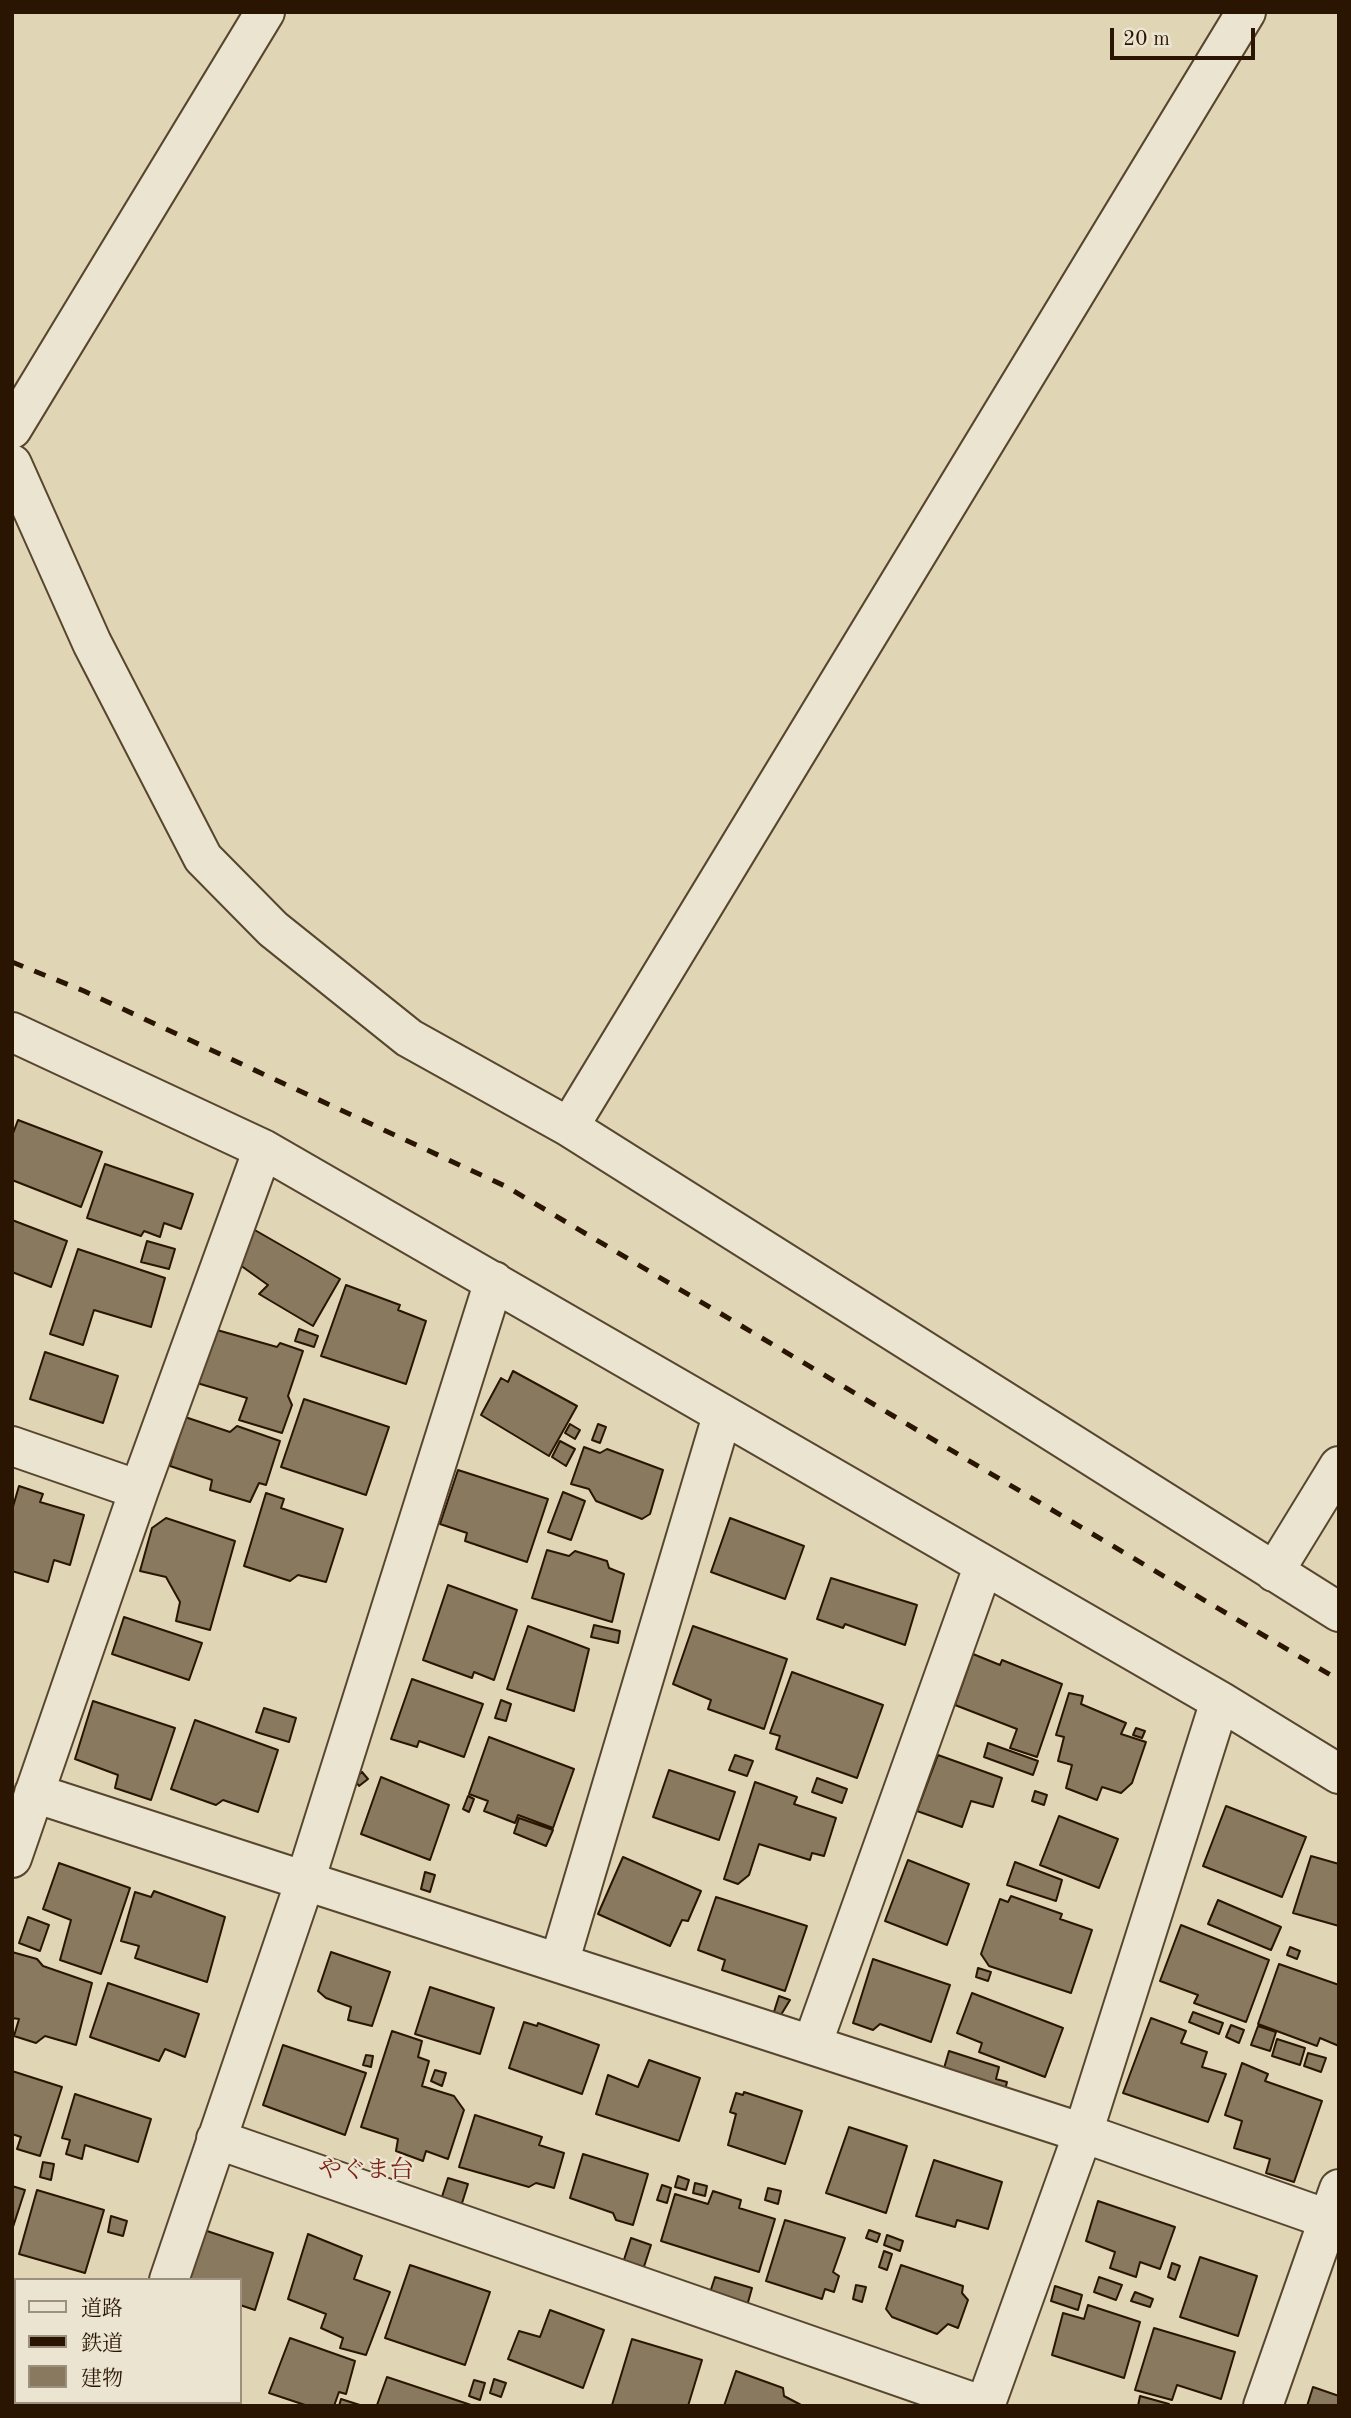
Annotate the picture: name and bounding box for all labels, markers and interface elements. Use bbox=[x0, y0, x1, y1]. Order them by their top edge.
scale bar bbox=[1113, 14, 1258, 58]
text: 20 m bbox=[1123, 29, 1170, 50]
district label: やぐま台 bbox=[318, 2157, 414, 2185]
legend bbox=[14, 2278, 242, 2404]
text: 道路 bbox=[81, 2299, 123, 2320]
text: 鉄道 bbox=[81, 2334, 123, 2355]
text: 建物 bbox=[81, 2369, 123, 2390]

